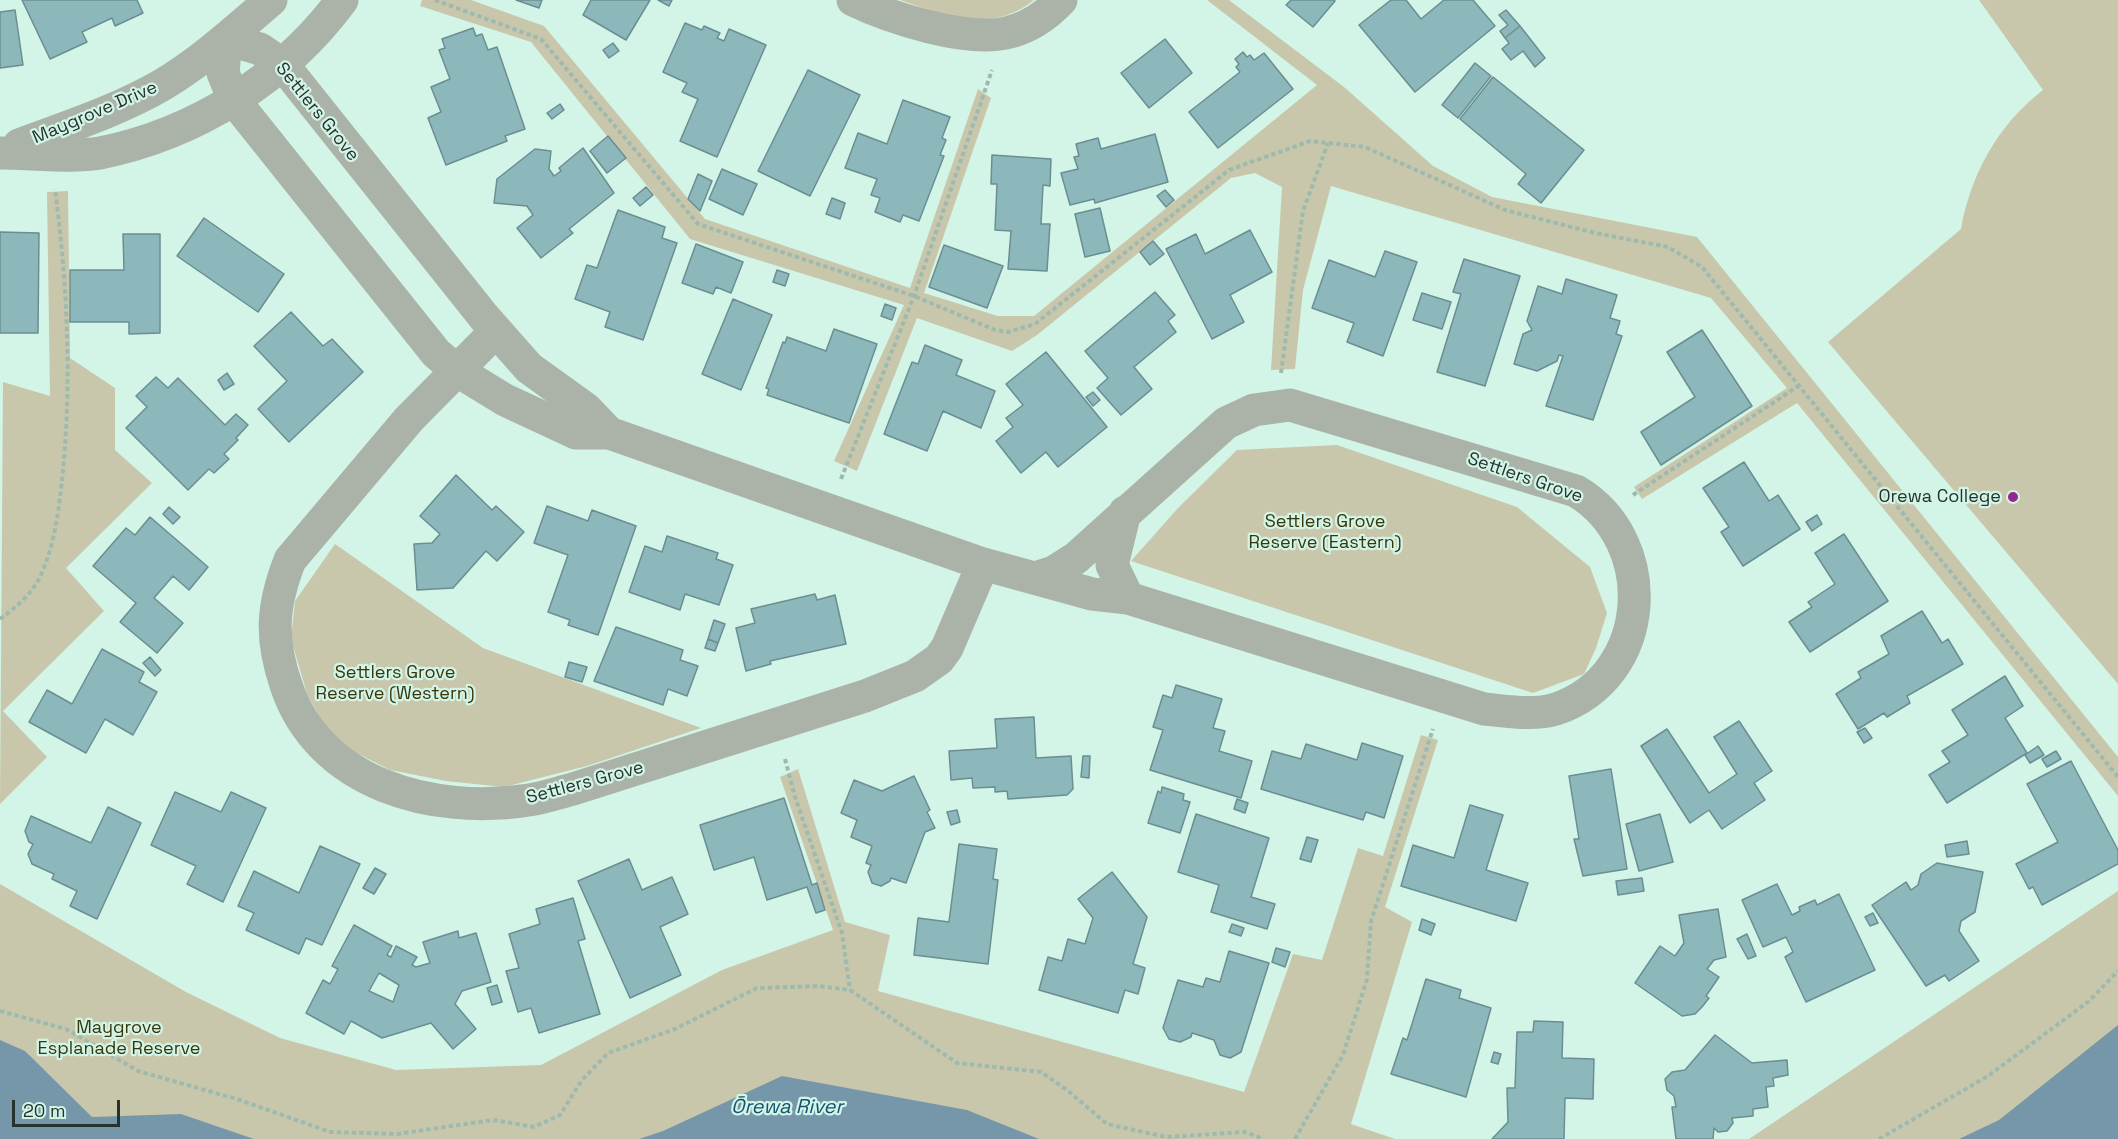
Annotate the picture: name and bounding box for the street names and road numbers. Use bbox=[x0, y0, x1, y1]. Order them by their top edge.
street label: Settlers Grove bbox=[271, 58, 363, 166]
street label: Maygrove Drive bbox=[29, 77, 161, 149]
street label: Settlers Grove bbox=[1464, 448, 1586, 508]
street label: Settlers Grove bbox=[524, 757, 646, 809]

